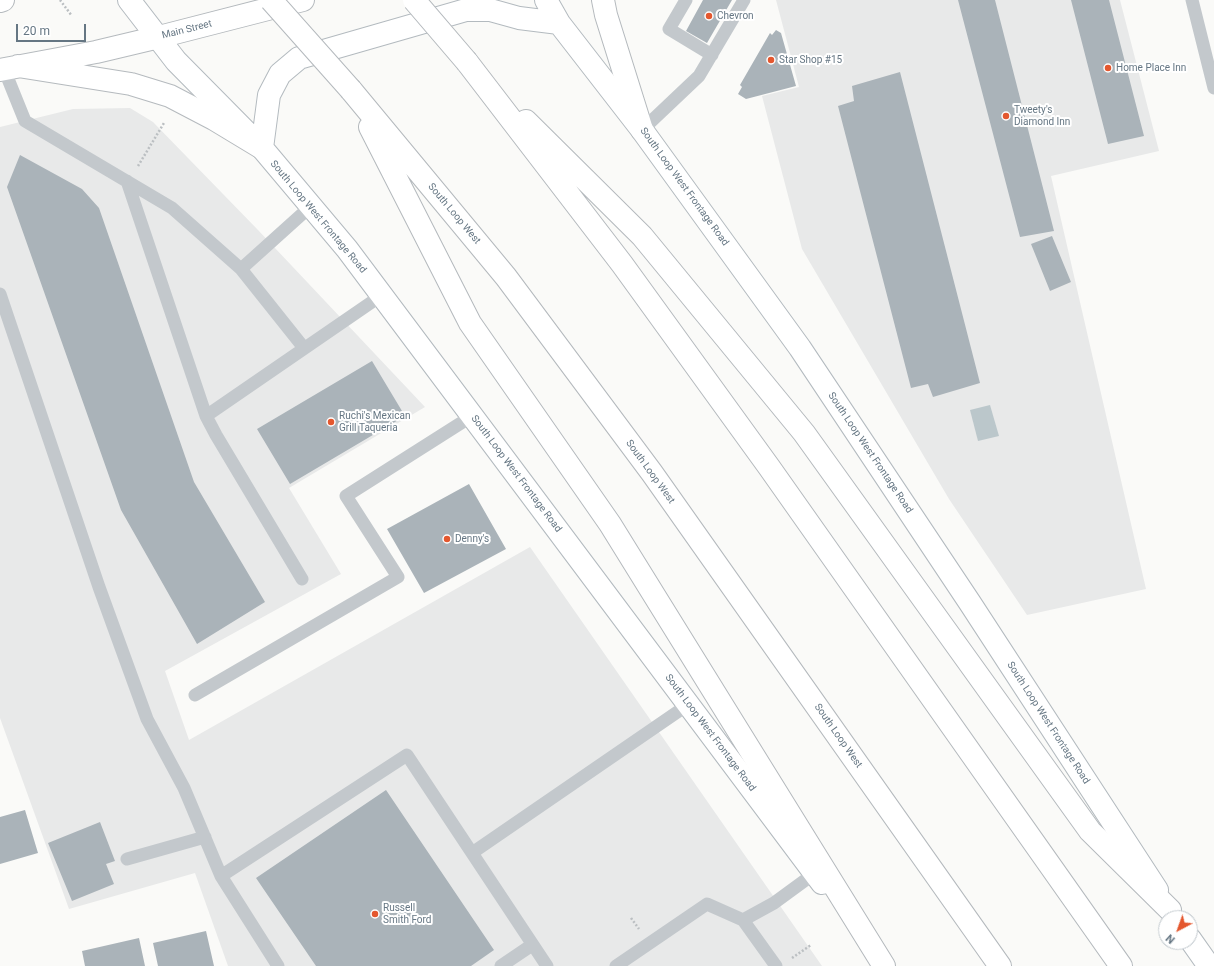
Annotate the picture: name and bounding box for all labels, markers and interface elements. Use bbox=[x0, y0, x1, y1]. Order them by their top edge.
place label: Chevron bbox=[717, 10, 754, 22]
marker: Chevron bbox=[704, 11, 714, 21]
scale bar bbox=[18, 16, 88, 42]
street label: Main Street bbox=[161, 18, 213, 42]
text: 20 m bbox=[23, 24, 50, 38]
place label: Star Shop #15 bbox=[779, 54, 842, 66]
marker: Star Shop #15 bbox=[766, 55, 776, 65]
place label: Home Place Inn bbox=[1116, 62, 1186, 74]
marker: Home Place Inn bbox=[1103, 63, 1113, 73]
place label: Tweety's Diamond Inn bbox=[1014, 104, 1070, 128]
marker: Tweety's Diamond Inn bbox=[1001, 111, 1011, 121]
street label: South Loop West Frontage Road bbox=[637, 126, 731, 248]
street label: South Loop West Frontage Road bbox=[267, 158, 369, 276]
street label: South Loop West bbox=[425, 181, 483, 247]
street label: South Loop West Frontage Road bbox=[825, 390, 915, 516]
place label: Ruchi's Mexican Grill Taqueria bbox=[339, 410, 410, 434]
street label: South Loop West Frontage Road bbox=[468, 413, 564, 535]
marker: Ruchi's Mexican Grill Taqueria bbox=[326, 417, 336, 427]
street label: South Loop West bbox=[623, 438, 677, 506]
place label: Denny's bbox=[455, 533, 489, 545]
marker: Denny's bbox=[442, 534, 452, 544]
street label: South Loop West Frontage Road bbox=[1004, 660, 1092, 786]
street label: South Loop West Frontage Road bbox=[662, 672, 758, 794]
street label: South Loop West bbox=[811, 702, 865, 770]
place label: Russell Smith Ford bbox=[383, 902, 431, 926]
marker: Russell Smith Ford bbox=[370, 909, 380, 919]
north arrow bbox=[1158, 910, 1198, 950]
text: N bbox=[1163, 931, 1178, 946]

